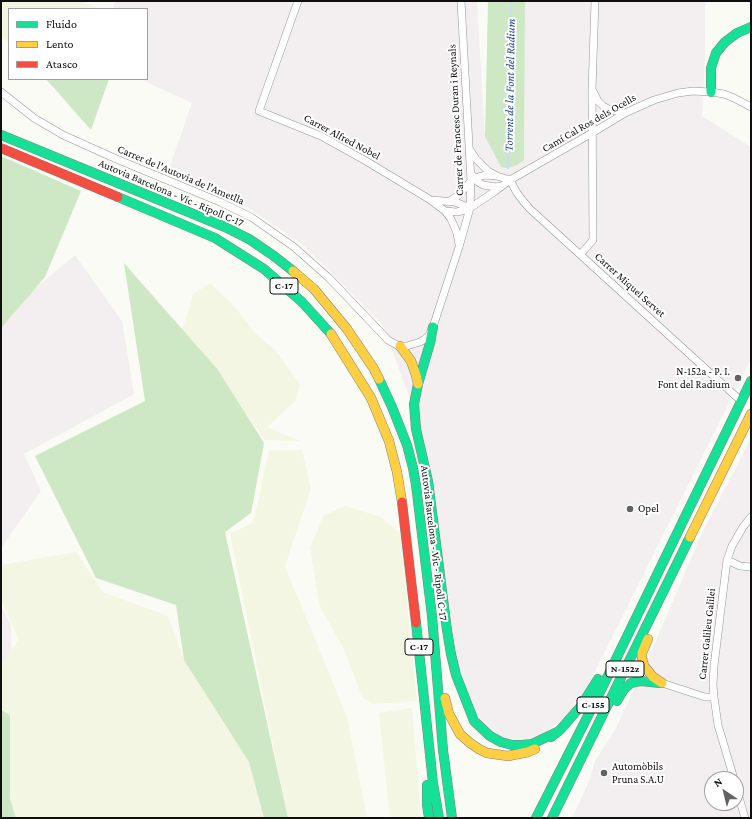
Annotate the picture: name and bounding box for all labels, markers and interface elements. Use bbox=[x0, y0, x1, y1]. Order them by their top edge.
legend bbox=[8, 8, 148, 80]
text: Fluido bbox=[46, 17, 77, 31]
water label: Torrent de la Font del Ràdium bbox=[502, 18, 518, 152]
text: Lento bbox=[46, 37, 74, 51]
street label: Carrer de Francesc Duran i Reynals bbox=[445, 44, 467, 196]
text: Atasco bbox=[46, 57, 78, 71]
street label: Camí Cal Ros dels Ocells bbox=[540, 91, 638, 155]
street label: Carrer Alfred Nobel bbox=[302, 111, 382, 163]
street label: Carrer de l'Autovia de l'Ametlla bbox=[116, 142, 246, 208]
street label: Autovia Barcelona - Vic - Ripoll C-17 bbox=[96, 156, 246, 230]
street label: Carrer Miquel Servet bbox=[592, 250, 668, 320]
road number: C-17 bbox=[270, 278, 298, 294]
place label: N-152a - P. I. Font del Radium bbox=[658, 365, 730, 391]
marker: N-152a - P. I. Font del Radium bbox=[733, 373, 743, 383]
street label: Autovia Barcelona - Vic - Ripoll C-17 bbox=[418, 465, 450, 621]
place label: Opel bbox=[638, 502, 659, 516]
marker: Opel bbox=[625, 504, 635, 514]
street label: Carrer Galileu Galilei bbox=[696, 588, 718, 680]
road number: C-17 bbox=[405, 639, 433, 655]
road number: N-152z bbox=[606, 661, 644, 677]
road number: C-155 bbox=[577, 697, 609, 713]
place label: Automòbils Pruna S.A.U bbox=[612, 760, 664, 786]
marker: Automòbils Pruna S.A.U bbox=[599, 768, 609, 778]
north arrow bbox=[704, 771, 744, 811]
text: N bbox=[711, 775, 724, 789]

